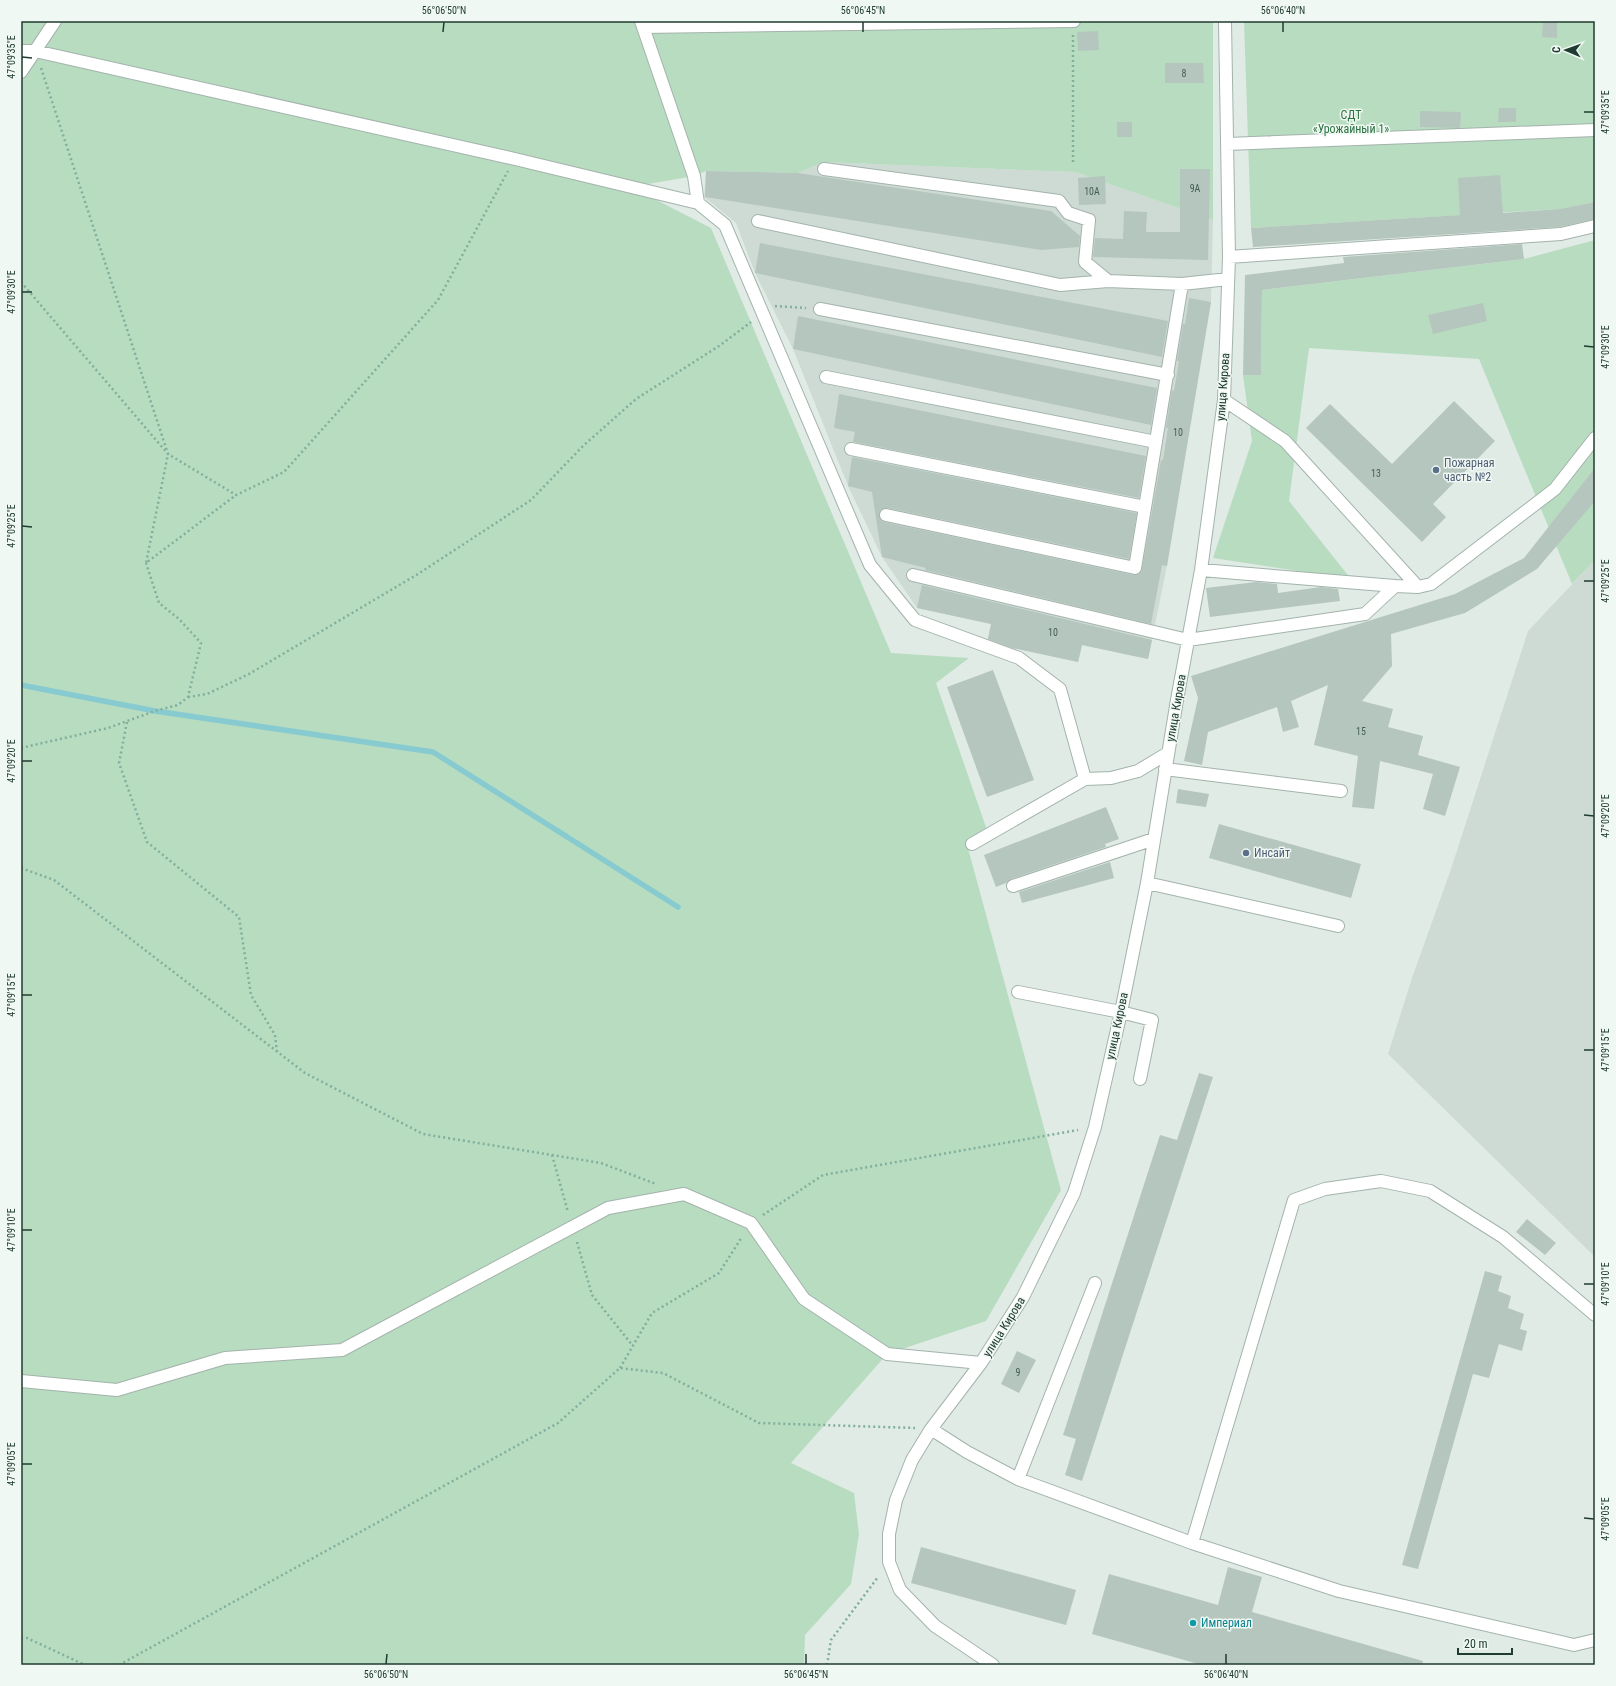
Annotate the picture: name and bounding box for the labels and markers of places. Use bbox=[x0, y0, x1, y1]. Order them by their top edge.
place label: Пожарная часть №2 bbox=[1444, 456, 1495, 484]
marker: Пожарная часть №2 bbox=[1431, 465, 1441, 475]
place label: Инсайт bbox=[1254, 846, 1290, 860]
marker: Инсайт bbox=[1241, 848, 1251, 858]
place label: Империал bbox=[1201, 1616, 1252, 1630]
marker: Империал bbox=[1188, 1618, 1198, 1628]

